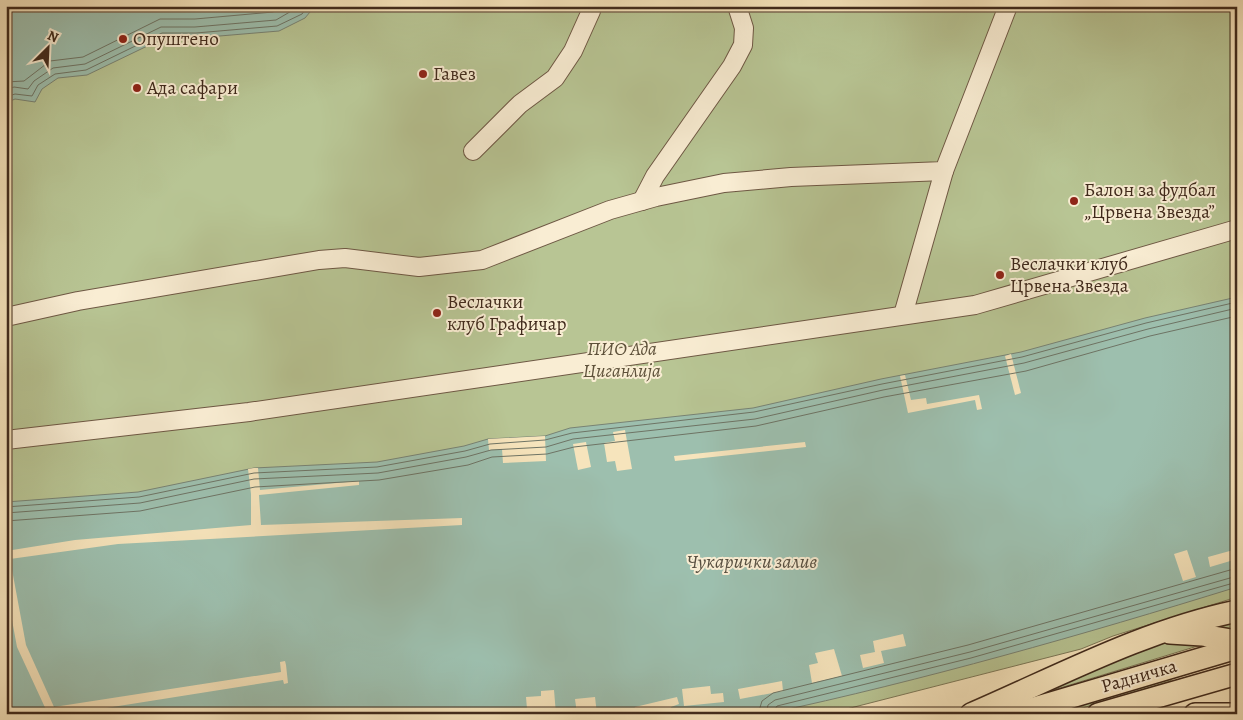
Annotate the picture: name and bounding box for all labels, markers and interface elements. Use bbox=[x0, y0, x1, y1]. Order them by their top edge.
north arrow bbox=[22, 22, 72, 72]
text: N bbox=[45, 26, 62, 47]
place label: Опуштено bbox=[133, 26, 219, 52]
marker: Опуштено bbox=[117, 33, 129, 45]
place label: Гавез bbox=[433, 61, 476, 87]
marker: Гавез bbox=[417, 68, 429, 80]
place label: Ада сафари bbox=[146, 75, 238, 101]
marker: Ада сафари bbox=[131, 82, 143, 94]
place label: Балон за фудбал „Црвена Звезда” bbox=[1084, 177, 1216, 225]
marker: Балон за фудбал „Црвена Звезда” bbox=[1068, 195, 1080, 207]
place label: Веслачки клуб Црвена Звезда bbox=[1010, 251, 1129, 299]
marker: Веслачки клуб Црвена Звезда bbox=[994, 269, 1006, 281]
place label: Веслачки клуб Графичар bbox=[447, 289, 567, 337]
marker: Веслачки клуб Графичар bbox=[431, 307, 443, 319]
park label: ПИО Ада Циганлија bbox=[583, 336, 661, 384]
water label: Чукарички залив bbox=[687, 548, 817, 575]
street label: Радничка bbox=[1098, 653, 1180, 699]

